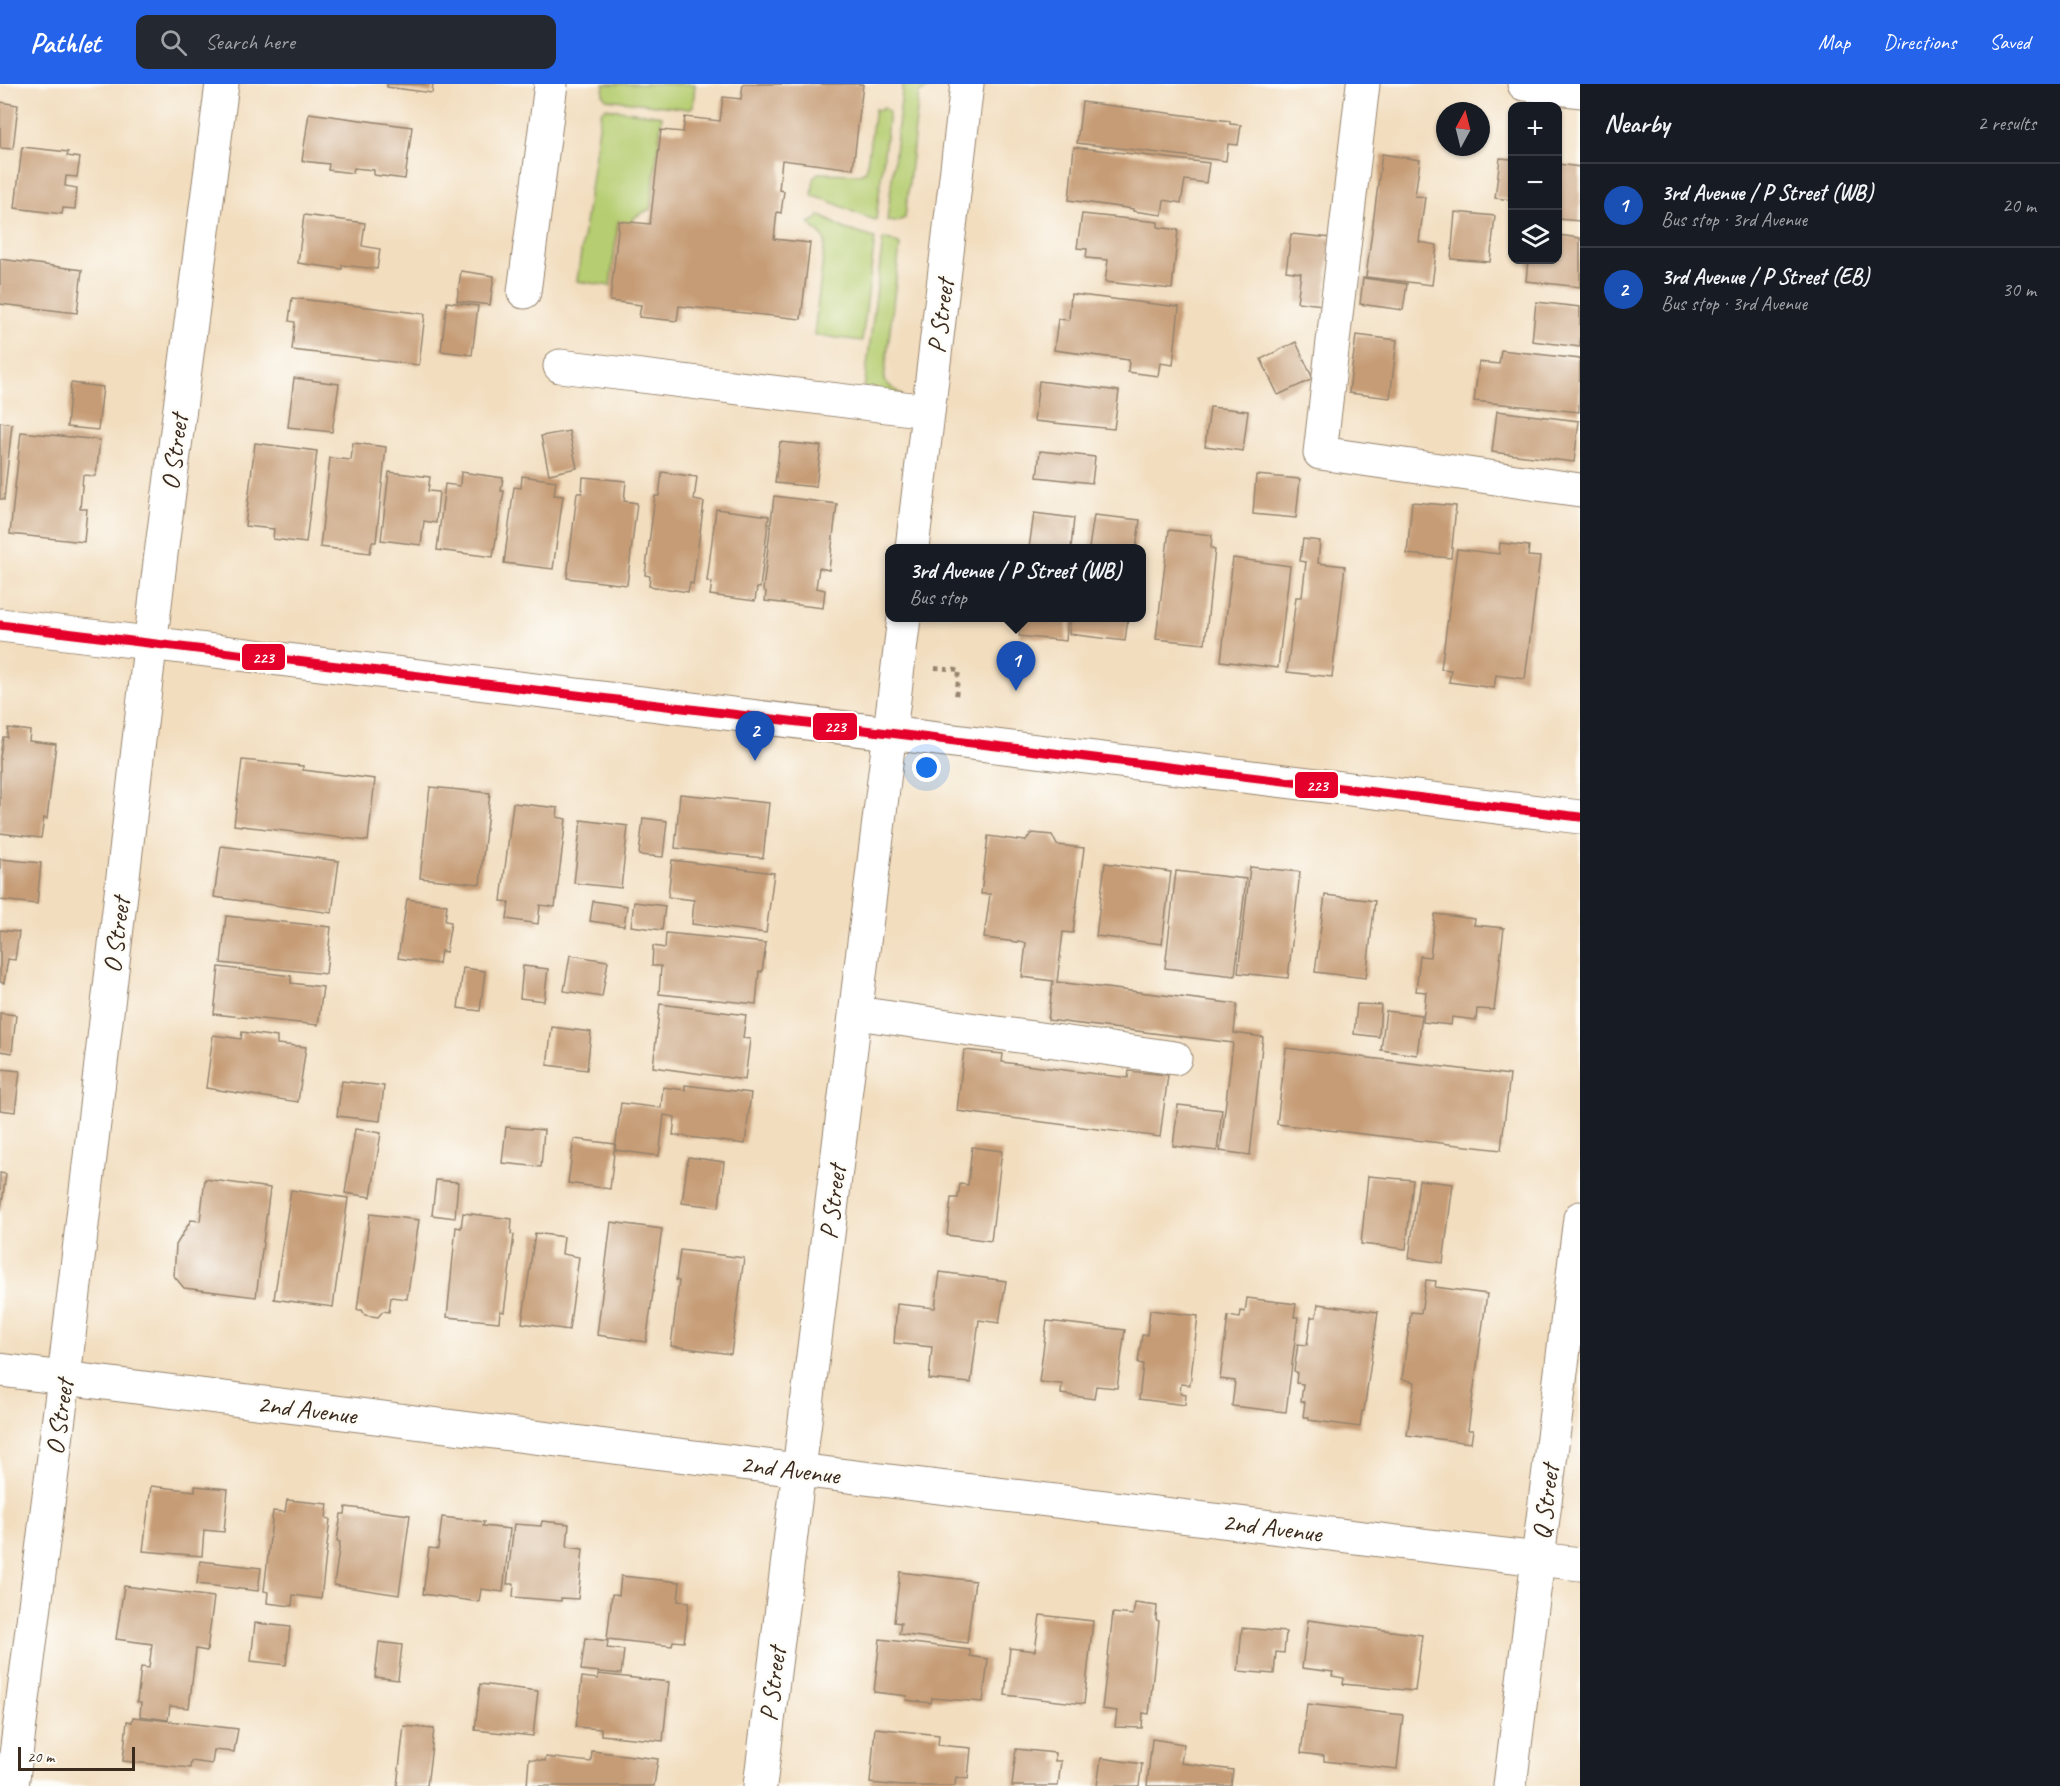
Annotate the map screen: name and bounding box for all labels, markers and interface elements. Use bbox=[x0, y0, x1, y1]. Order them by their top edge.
search box bbox=[136, 15, 556, 69]
text: Pathlet bbox=[30, 25, 100, 60]
icon: search bbox=[157, 26, 190, 59]
text: Search here bbox=[205, 28, 295, 56]
text: Map bbox=[1818, 29, 1850, 55]
text: Directions bbox=[1883, 29, 1956, 55]
text: Saved bbox=[1989, 29, 2030, 55]
north arrow bbox=[1436, 102, 1490, 156]
map controls bbox=[1508, 102, 1562, 264]
button: + bbox=[1508, 102, 1562, 156]
text: Nearby bbox=[1604, 107, 1669, 140]
text: 2 results bbox=[1977, 111, 2036, 136]
button: − bbox=[1508, 156, 1562, 210]
text: 3rd Avenue / P Street (WB) bbox=[1661, 179, 1873, 207]
text: 1 bbox=[1619, 193, 1628, 218]
text: 20 m bbox=[2002, 193, 2036, 218]
text: Bus stop · 3rd Avenue bbox=[1661, 207, 1807, 232]
button: layers bbox=[1508, 210, 1562, 264]
text: 3rd Avenue / P Street (EB) bbox=[1661, 263, 1869, 291]
street label: P Street bbox=[920, 274, 962, 355]
text: 2 bbox=[1619, 277, 1628, 302]
text: 30 m bbox=[2002, 277, 2036, 302]
text: Bus stop · 3rd Avenue bbox=[1661, 291, 1807, 316]
street label: O Street bbox=[153, 409, 196, 492]
popup bbox=[885, 544, 1146, 622]
text: 3rd Avenue / P Street (WB) bbox=[909, 557, 1122, 585]
text: Bus stop bbox=[909, 585, 967, 610]
pin: 1 bbox=[996, 642, 1036, 691]
line badge: 223 bbox=[241, 643, 286, 671]
text: 223 bbox=[252, 648, 276, 668]
pin: 2 bbox=[736, 712, 774, 761]
line badge: 223 bbox=[812, 712, 858, 741]
text: 223 bbox=[824, 717, 848, 737]
your location bbox=[912, 753, 941, 782]
line badge: 223 bbox=[1294, 771, 1339, 799]
text: 223 bbox=[1306, 776, 1330, 796]
street label: O Street bbox=[95, 892, 138, 975]
street label: P Street bbox=[812, 1160, 854, 1241]
street label: O Street bbox=[38, 1374, 82, 1457]
street label: 2nd Avenue bbox=[255, 1387, 360, 1432]
street label: 2nd Avenue bbox=[738, 1447, 843, 1492]
street label: Q Street bbox=[1525, 1459, 1567, 1542]
street label: 2nd Avenue bbox=[1220, 1505, 1325, 1550]
street label: P Street bbox=[752, 1642, 794, 1723]
scale bar bbox=[18, 1744, 135, 1772]
text: 20 m bbox=[27, 1747, 54, 1767]

